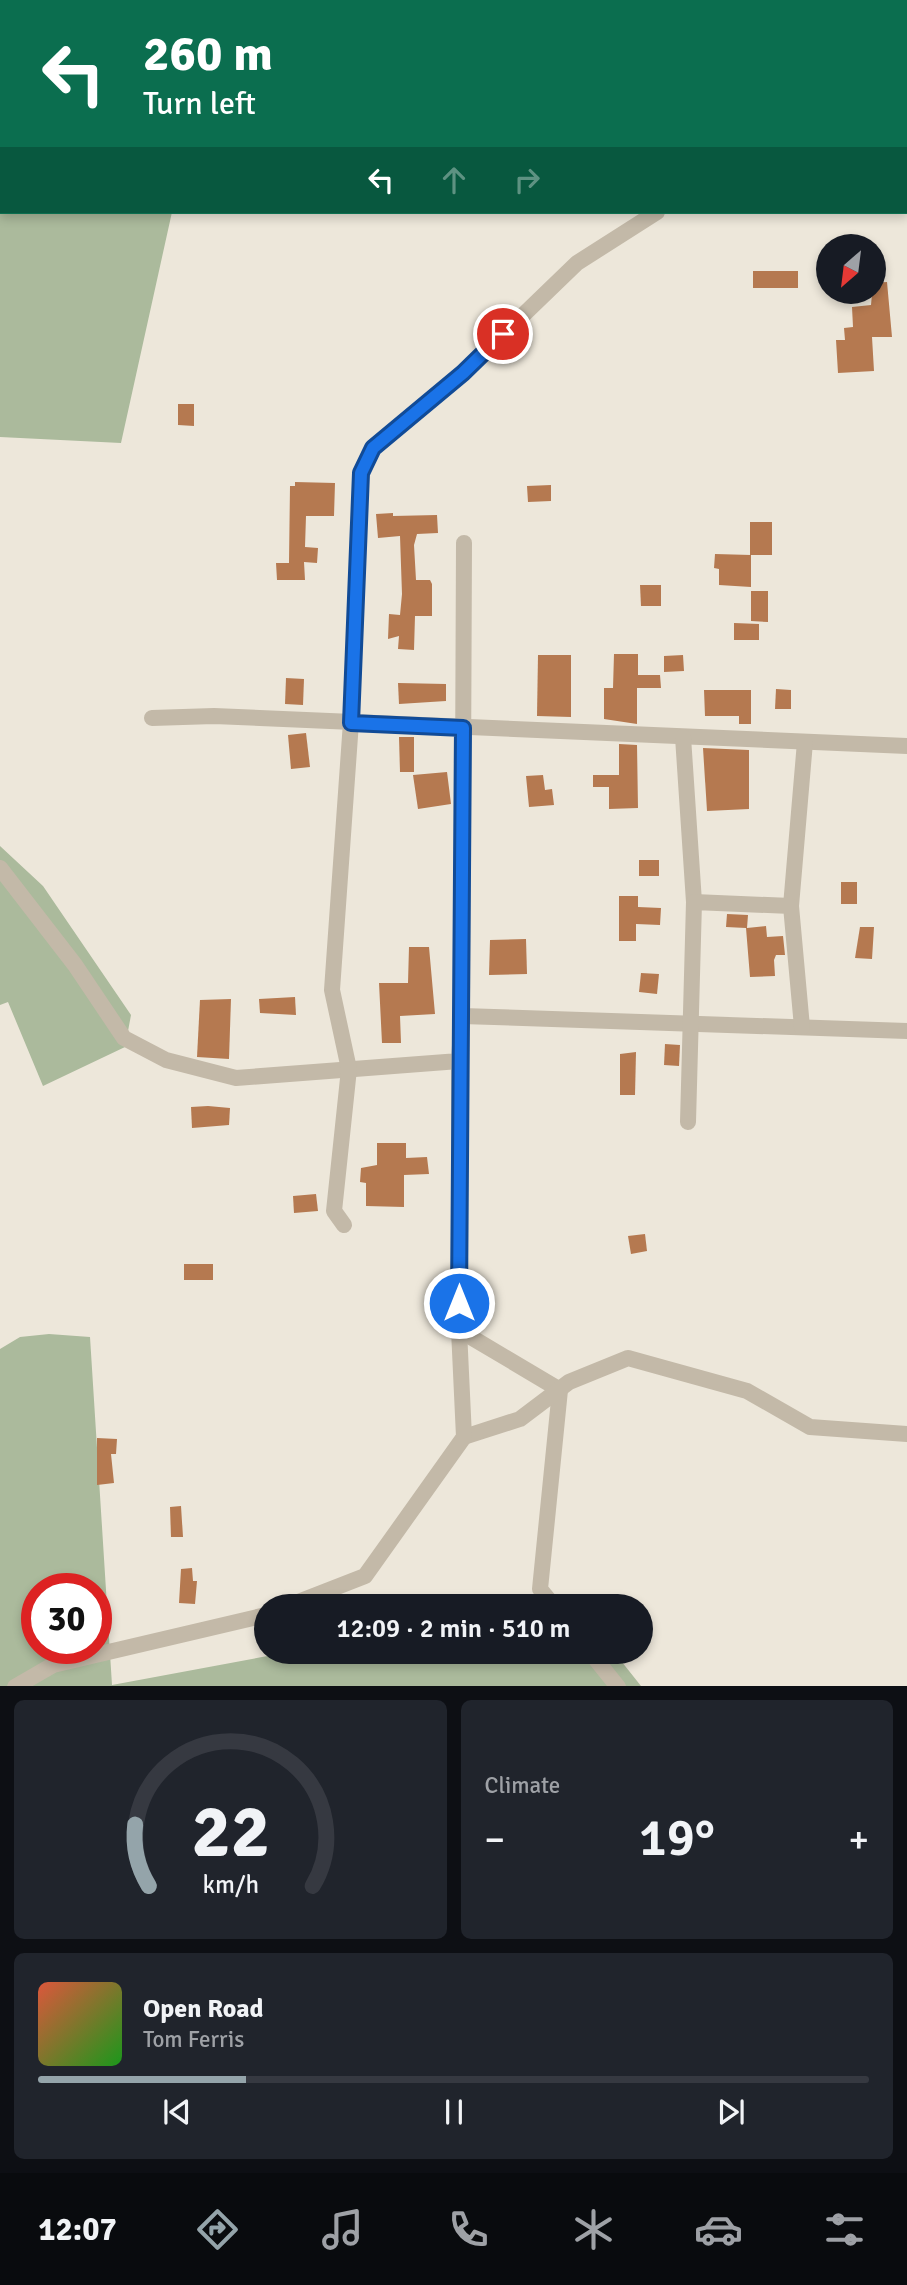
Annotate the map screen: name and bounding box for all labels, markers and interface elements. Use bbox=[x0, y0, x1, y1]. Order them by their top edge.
text: 260 m bbox=[143, 24, 273, 84]
icon: left bbox=[28, 28, 119, 119]
text: Turn left bbox=[143, 84, 256, 123]
icon: left bbox=[362, 161, 400, 199]
icon: ahead bbox=[435, 161, 473, 199]
icon: right bbox=[508, 161, 546, 199]
north arrow bbox=[816, 234, 886, 304]
map controls bbox=[816, 234, 886, 304]
pin bbox=[473, 304, 533, 364]
icon: arrive bbox=[484, 315, 522, 353]
position arrow bbox=[422, 1266, 496, 1340]
speed limit sign: 30 bbox=[21, 1573, 112, 1664]
text: 12:09 · 2 min · 510 m bbox=[337, 1613, 570, 1645]
text: Climate bbox=[485, 1771, 560, 1800]
text: 22 bbox=[191, 1788, 270, 1877]
text: 19° bbox=[639, 1806, 715, 1870]
text: − bbox=[485, 1816, 505, 1863]
text: + bbox=[848, 1816, 869, 1863]
text: km/h bbox=[202, 1868, 259, 1899]
text: Open Road bbox=[143, 1993, 264, 2025]
text: Tom Ferris bbox=[143, 2025, 244, 2054]
icon: previous bbox=[158, 2093, 196, 2131]
icon: pause bbox=[435, 2093, 473, 2131]
icon: next bbox=[712, 2093, 750, 2131]
icon: directions bbox=[193, 2205, 242, 2254]
icon: music bbox=[318, 2205, 367, 2254]
icon: phone bbox=[444, 2205, 493, 2254]
icon: climate bbox=[569, 2205, 618, 2254]
icon: car bbox=[694, 2205, 743, 2254]
icon: filters bbox=[820, 2205, 869, 2254]
text: 12:07 bbox=[38, 2210, 117, 2249]

